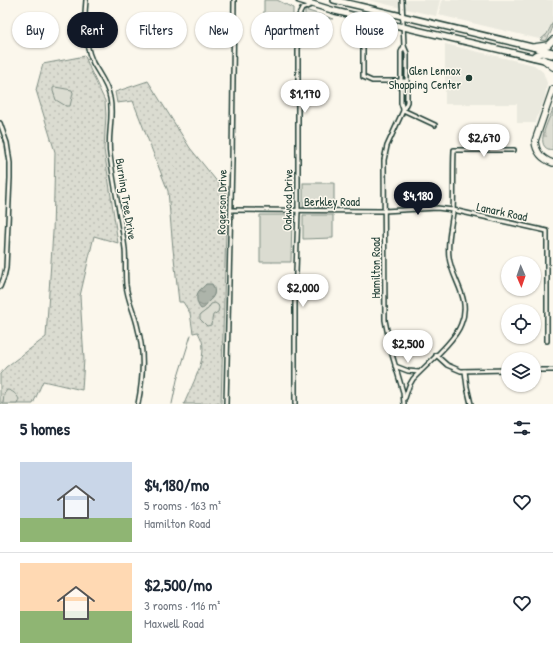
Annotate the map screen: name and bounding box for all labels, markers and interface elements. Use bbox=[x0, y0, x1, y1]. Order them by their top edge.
chip: Buy bbox=[12, 12, 59, 48]
chip: Rent bbox=[67, 12, 118, 48]
chip: Filters bbox=[126, 12, 187, 48]
chip: New bbox=[195, 12, 243, 48]
chip: Apartment bbox=[251, 12, 333, 48]
chip: House bbox=[341, 12, 398, 48]
place label: Glen Lennox Shopping Center bbox=[389, 62, 461, 93]
marker: Glen Lennox Shopping Center bbox=[464, 73, 474, 83]
pin: $1,170 bbox=[272, 80, 338, 114]
text: $1,170 bbox=[290, 84, 320, 102]
pin: $2,670 bbox=[451, 124, 517, 158]
text: $2,670 bbox=[468, 128, 500, 146]
street label: Burning Tree Drive bbox=[112, 157, 141, 241]
street label: Rogerson Drive bbox=[212, 169, 231, 235]
street label: Oakwood Drive bbox=[278, 169, 297, 231]
pin: $4,180 bbox=[385, 182, 451, 216]
text: $4,180 bbox=[403, 186, 433, 204]
street label: Berkley Road bbox=[304, 193, 360, 210]
street label: Lanark Road bbox=[475, 198, 529, 225]
street label: Hamilton Road bbox=[367, 237, 384, 299]
north arrow bbox=[501, 256, 541, 296]
map controls bbox=[501, 256, 541, 392]
pin: $2,000 bbox=[270, 274, 336, 308]
text: $2,000 bbox=[287, 278, 319, 296]
button: locate bbox=[501, 304, 541, 344]
pin: $2,500 bbox=[375, 330, 441, 364]
text: $2,500 bbox=[392, 334, 424, 352]
button: layers bbox=[501, 352, 541, 392]
text: 5 homes bbox=[20, 417, 70, 440]
icon: filters bbox=[511, 417, 533, 439]
text: $4,180/mo bbox=[144, 473, 209, 496]
icon: home bbox=[52, 478, 100, 526]
icon: heart bbox=[511, 491, 533, 513]
text: 5 rooms · 163 m² bbox=[144, 496, 221, 514]
text: Hamilton Road bbox=[144, 514, 210, 532]
text: $2,500/mo bbox=[144, 573, 212, 596]
icon: home bbox=[52, 579, 100, 627]
icon: heart bbox=[511, 592, 533, 614]
text: 3 rooms · 116 m² bbox=[144, 596, 220, 614]
text: Maxwell Road bbox=[144, 614, 204, 632]

